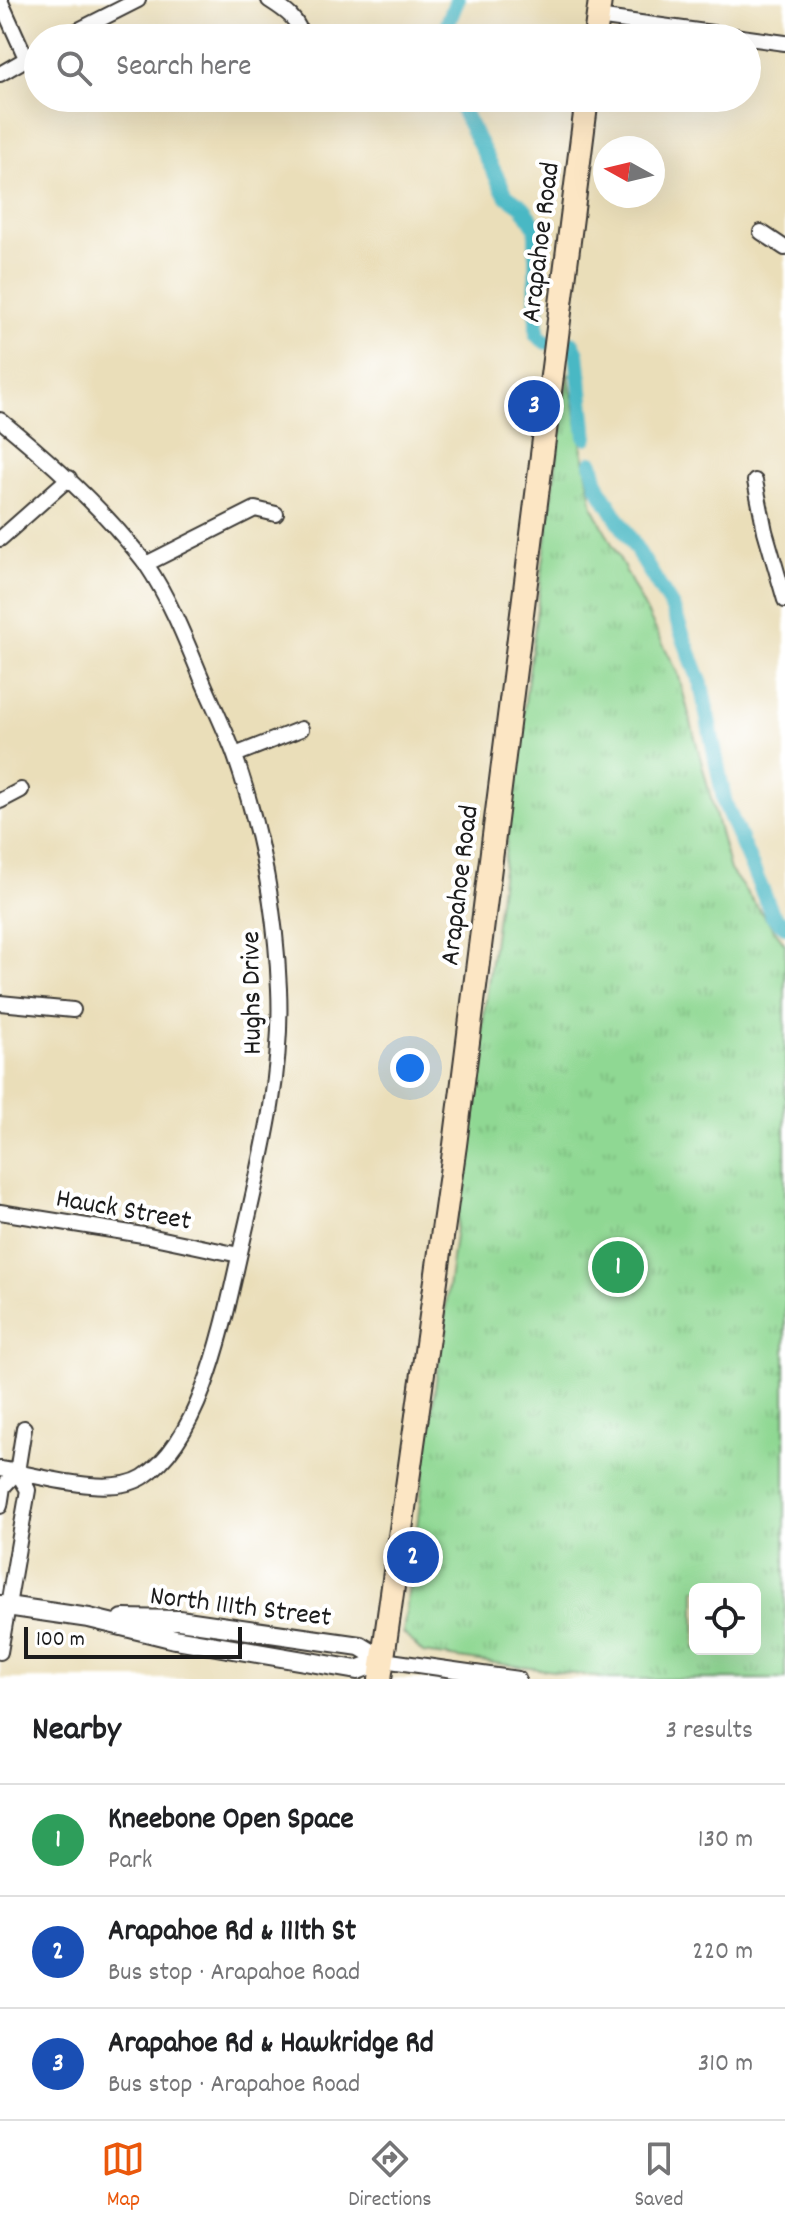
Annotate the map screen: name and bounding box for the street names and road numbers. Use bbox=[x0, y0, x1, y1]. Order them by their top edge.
street label: Arapahoe Road bbox=[513, 160, 573, 325]
street label: Arapahoe Road bbox=[432, 803, 492, 968]
street label: Hughs Drive bbox=[233, 931, 275, 1055]
street label: Hauck Street bbox=[52, 1180, 194, 1243]
street label: North 111th Street bbox=[147, 1578, 333, 1640]

